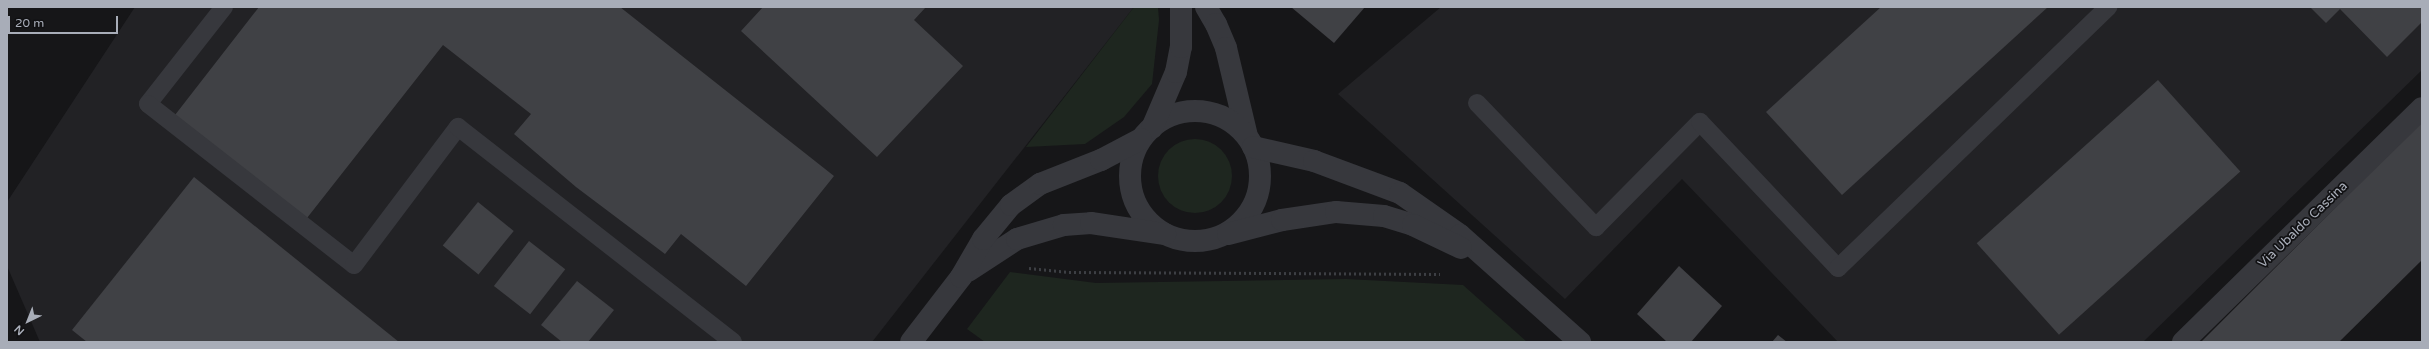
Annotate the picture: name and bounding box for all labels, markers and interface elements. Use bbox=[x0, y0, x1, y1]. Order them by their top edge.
scale bar bbox=[10, 8, 120, 34]
text: 20 m bbox=[15, 16, 44, 30]
street label: Via Ubaldo Cassina bbox=[2255, 178, 2351, 272]
north arrow bbox=[8, 301, 48, 341]
text: N bbox=[12, 322, 27, 338]

